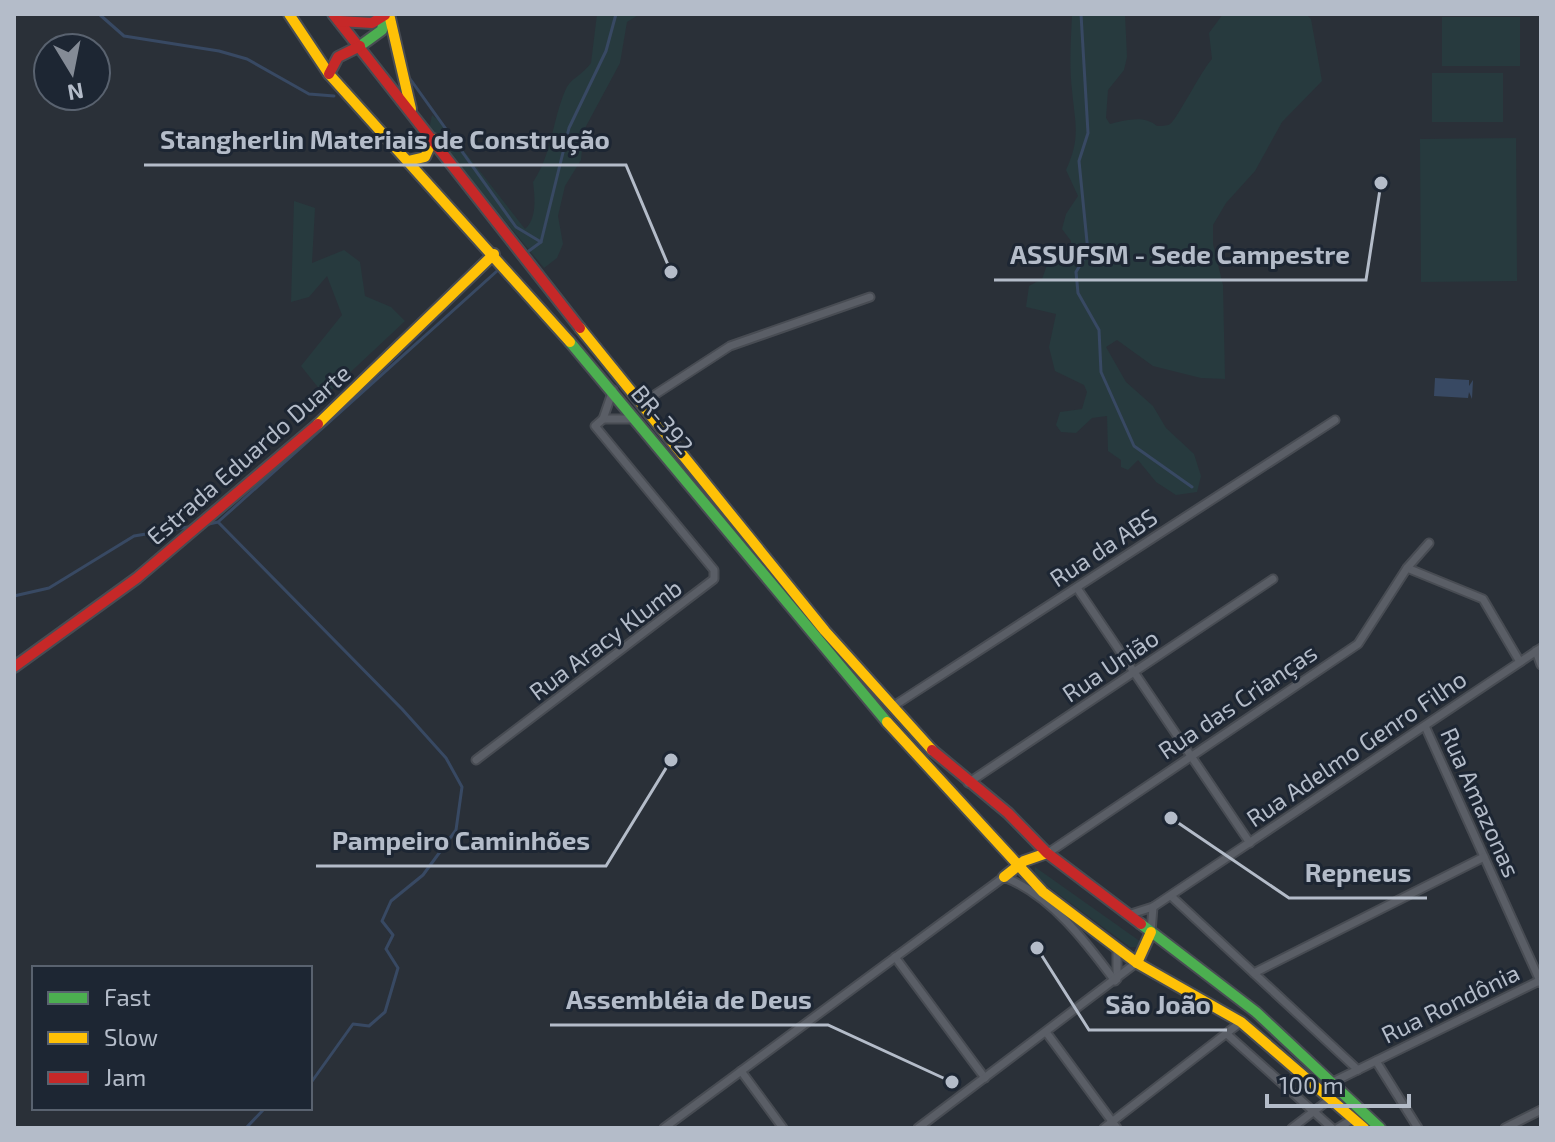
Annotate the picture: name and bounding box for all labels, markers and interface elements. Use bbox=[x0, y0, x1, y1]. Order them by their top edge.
north arrow bbox=[32, 32, 112, 112]
text: N bbox=[66, 78, 86, 107]
callout: Stangherlin Materiais de Construção bbox=[144, 115, 626, 165]
text: Stangherlin Materiais de Construção bbox=[160, 123, 610, 156]
callout: ASSUFSM - Sede Campestre bbox=[994, 230, 1366, 280]
text: ASSUFSM - Sede Campestre bbox=[1010, 238, 1350, 269]
street label: Estrada Eduardo Duarte bbox=[140, 358, 356, 550]
street label: BR-392 bbox=[626, 379, 700, 459]
street label: Rua da ABS bbox=[1044, 502, 1162, 592]
street label: Rua Aracy Klumb bbox=[523, 572, 687, 706]
street label: Rua União bbox=[1056, 622, 1164, 708]
street label: Rua das Crianças bbox=[1152, 637, 1322, 766]
street label: Rua Adelmo Genro Filho bbox=[1241, 664, 1471, 832]
street label: Rua Amazonas bbox=[1435, 723, 1527, 881]
callout: Pampeiro Caminhões bbox=[316, 816, 606, 866]
text: Pampeiro Caminhões bbox=[332, 824, 590, 855]
callout: Repneus bbox=[1289, 848, 1427, 898]
text: Repneus bbox=[1305, 856, 1411, 887]
street label: Rua Rondônia bbox=[1376, 957, 1524, 1049]
legend bbox=[32, 966, 312, 1110]
callout: Assembléia de Deus bbox=[550, 975, 828, 1025]
callout: São João bbox=[1089, 980, 1227, 1030]
text: Fast bbox=[104, 982, 151, 1011]
text: Assembléia de Deus bbox=[566, 983, 812, 1014]
text: São João bbox=[1105, 988, 1211, 1019]
text: Slow bbox=[104, 1022, 158, 1051]
scale bar bbox=[1267, 1058, 1409, 1108]
text: Jam bbox=[104, 1062, 146, 1091]
text: 100 m bbox=[1279, 1070, 1344, 1099]

